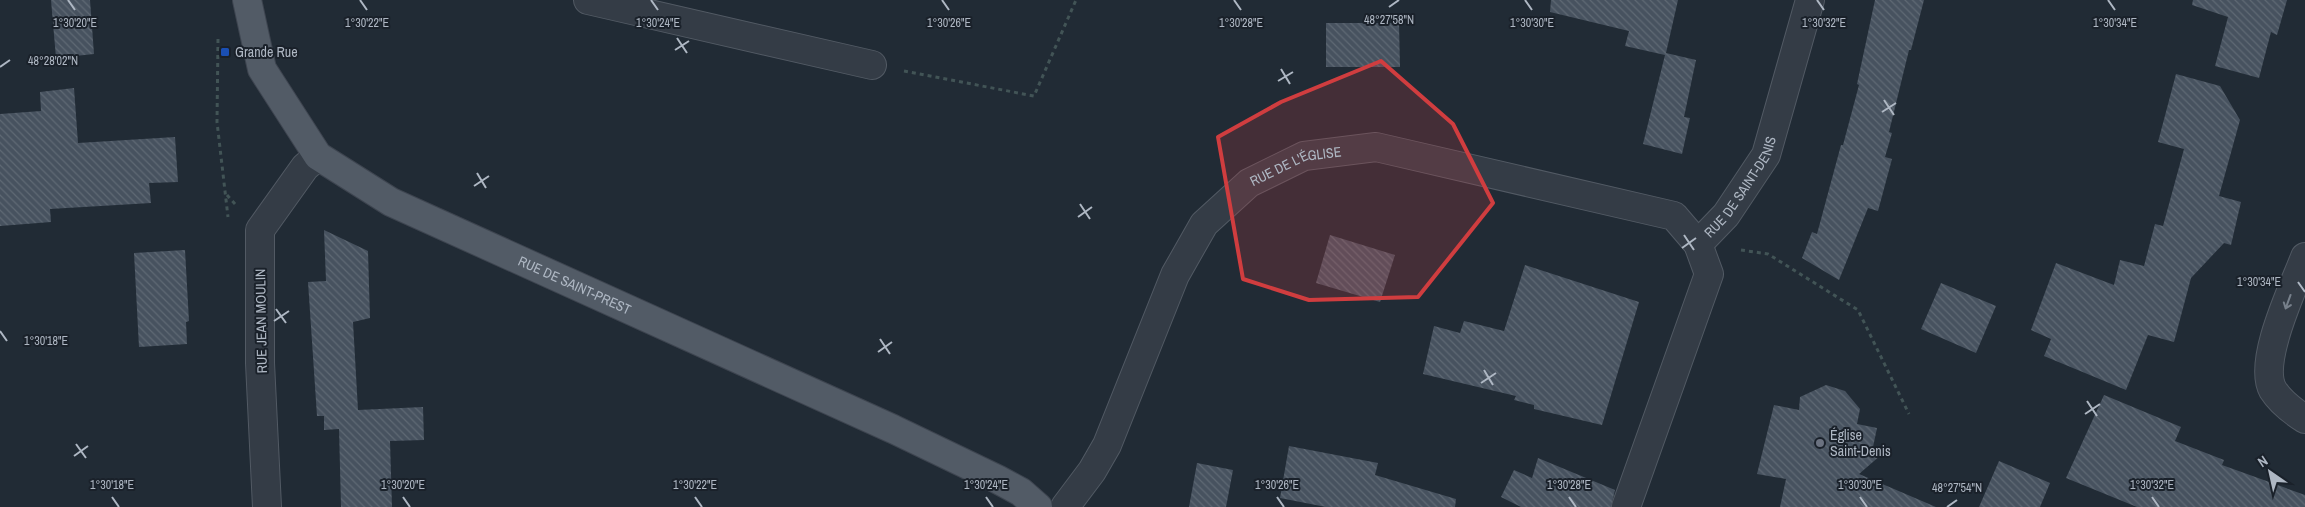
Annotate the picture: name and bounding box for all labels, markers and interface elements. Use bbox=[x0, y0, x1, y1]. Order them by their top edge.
text: 48°27'58"N bbox=[1364, 12, 1414, 28]
text: 1°30'20"E bbox=[53, 15, 97, 31]
text: 1°30'22"E bbox=[345, 15, 389, 31]
text: 1°30'24"E bbox=[636, 15, 680, 31]
text: 1°30'26"E bbox=[927, 15, 971, 31]
text: 1°30'28"E bbox=[1219, 15, 1263, 31]
text: 1°30'30"E bbox=[1510, 15, 1554, 31]
text: 1°30'32"E bbox=[1802, 15, 1846, 31]
text: 1°30'34"E bbox=[2093, 15, 2137, 31]
place label: Grande Rue bbox=[235, 43, 298, 61]
marker: Grande Rue bbox=[219, 46, 231, 58]
text: 48°28'02"N bbox=[28, 53, 78, 69]
street label: RUE DE SAINT-DENIS bbox=[1700, 134, 1780, 241]
street label: RUE DE L'ÉGLISE bbox=[1247, 142, 1342, 190]
street label: RUE DE SAINT-PREST bbox=[515, 252, 634, 318]
street label: RUE JEAN MOULIN bbox=[251, 269, 271, 373]
text: 1°30'34"E bbox=[2237, 274, 2281, 290]
one-way arrow bbox=[2283, 294, 2292, 310]
text: 1°30'18"E bbox=[24, 333, 68, 349]
place label: Église Saint-Denis bbox=[1830, 426, 1891, 460]
marker: Église Saint-Denis bbox=[1814, 437, 1826, 449]
north arrow bbox=[2245, 447, 2295, 497]
text: N bbox=[2254, 451, 2271, 471]
text: 1°30'18"E bbox=[90, 477, 134, 493]
text: 1°30'20"E bbox=[381, 477, 425, 493]
text: 1°30'22"E bbox=[673, 477, 717, 493]
text: 1°30'24"E bbox=[964, 477, 1008, 493]
text: 1°30'26"E bbox=[1255, 477, 1299, 493]
text: 1°30'28"E bbox=[1547, 477, 1591, 493]
text: 1°30'30"E bbox=[1838, 477, 1882, 493]
text: 1°30'32"E bbox=[2130, 477, 2174, 493]
text: 48°27'54"N bbox=[1932, 480, 1982, 496]

